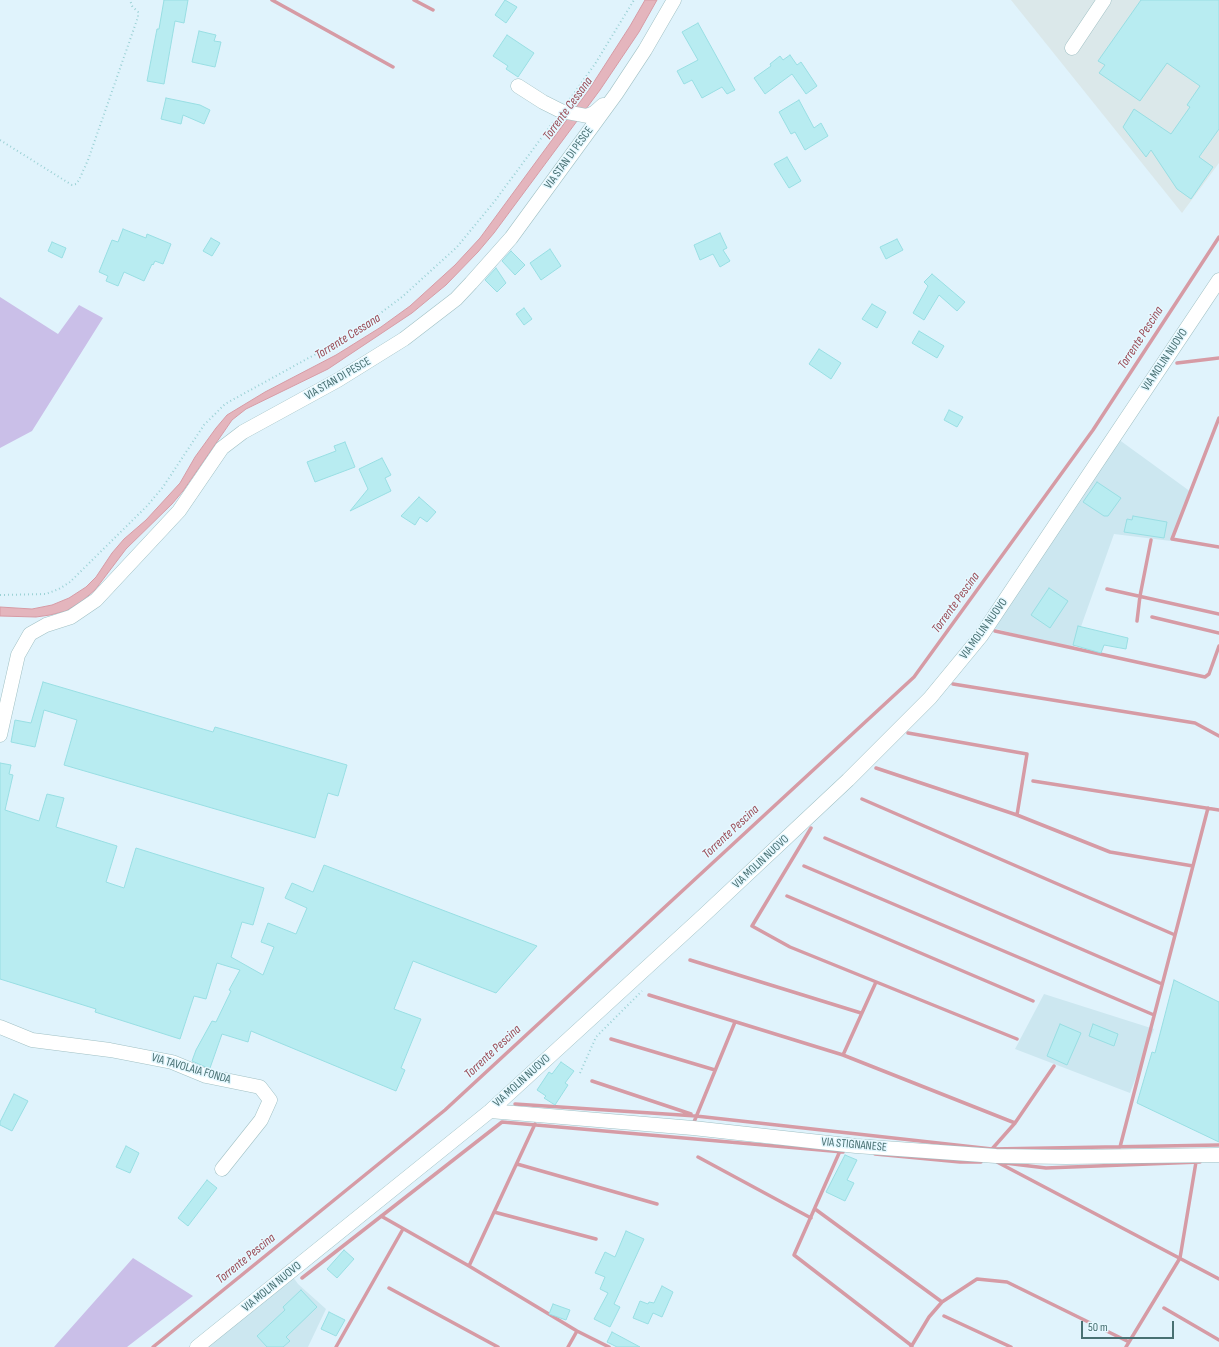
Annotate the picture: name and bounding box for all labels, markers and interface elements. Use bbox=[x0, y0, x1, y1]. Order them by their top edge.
water label: Torrente Cessana bbox=[540, 74, 596, 144]
street label: VIA STAN DI PESCE bbox=[542, 124, 596, 192]
water label: Torrente Pescina bbox=[1115, 304, 1167, 372]
water label: Torrente Cessana bbox=[312, 311, 384, 363]
street label: VIA MOLIN NUOVO bbox=[1139, 326, 1191, 394]
street label: VIA STAN DI PESCE bbox=[303, 354, 373, 404]
water label: Torrente Pescina bbox=[929, 570, 983, 636]
street label: VIA MOLIN NUOVO bbox=[957, 596, 1011, 662]
water label: Torrente Pescina bbox=[700, 802, 762, 862]
street label: VIA MOLIN NUOVO bbox=[730, 832, 792, 892]
water label: Torrente Pescina bbox=[462, 1022, 524, 1082]
street label: VIA TAVOLAIA FONDA bbox=[150, 1051, 232, 1087]
street label: VIA MOLIN NUOVO bbox=[490, 1052, 554, 1110]
street label: VIA STIGNANESE bbox=[821, 1135, 887, 1155]
water label: Torrente Pescina bbox=[213, 1230, 279, 1288]
street label: VIA MOLIN NUOVO bbox=[240, 1259, 304, 1315]
scale bar bbox=[1083, 1313, 1176, 1339]
text: 50 m bbox=[1088, 1320, 1108, 1335]

